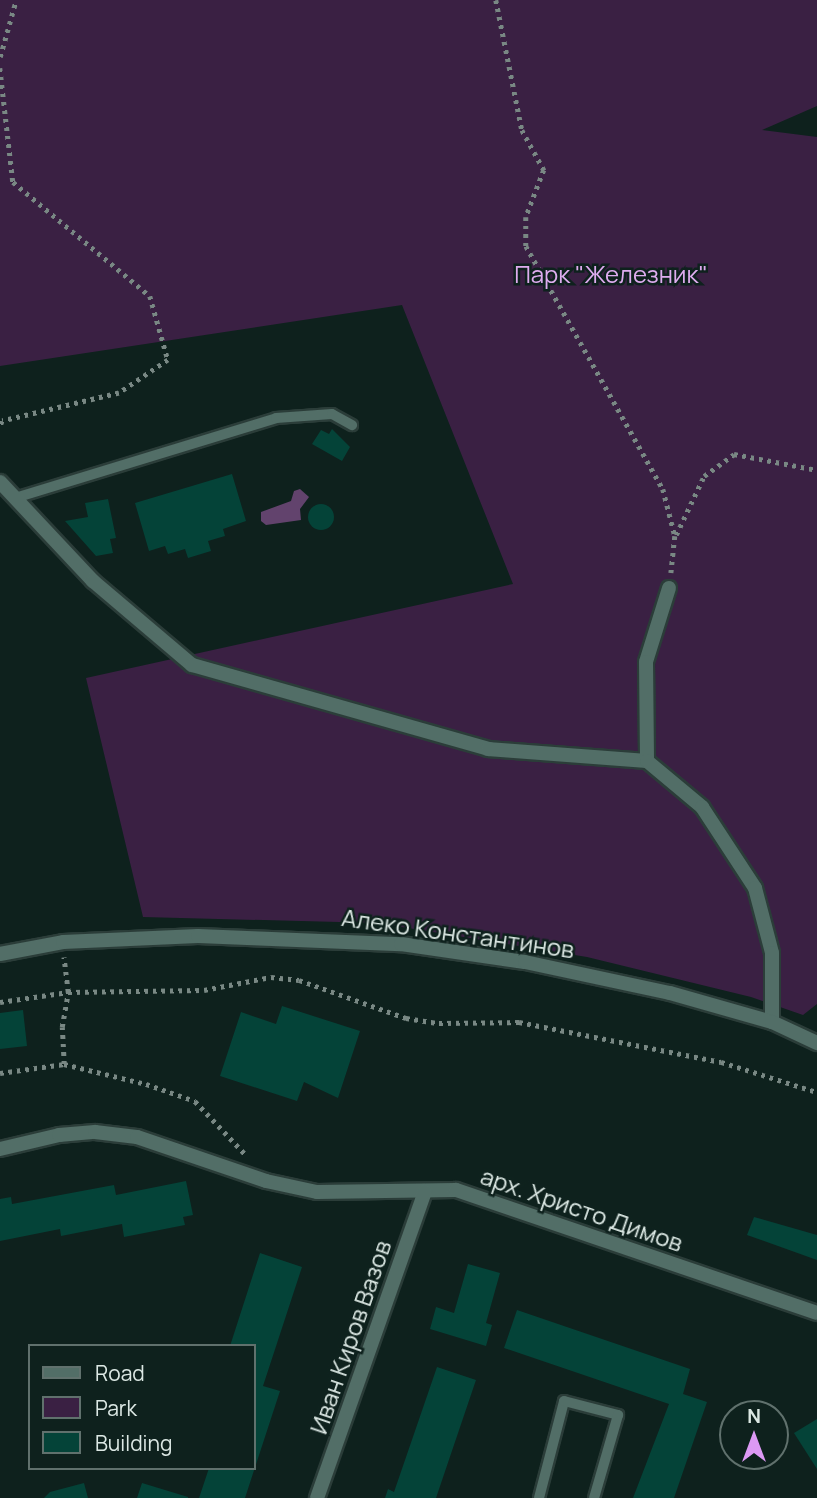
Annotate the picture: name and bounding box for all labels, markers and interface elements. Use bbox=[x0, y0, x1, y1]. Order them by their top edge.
park label: Парк "Железник" bbox=[514, 260, 708, 288]
street label: Алеко Константинов bbox=[340, 902, 576, 964]
street label: арх. Христо Димов bbox=[477, 1161, 687, 1257]
street label: Иван Киров Вазов bbox=[303, 1236, 397, 1438]
legend bbox=[28, 1344, 256, 1470]
text: Road bbox=[95, 1359, 145, 1387]
text: Park bbox=[95, 1394, 137, 1422]
north arrow bbox=[719, 1400, 789, 1470]
text: N bbox=[747, 1403, 761, 1429]
text: Building bbox=[95, 1429, 172, 1457]

